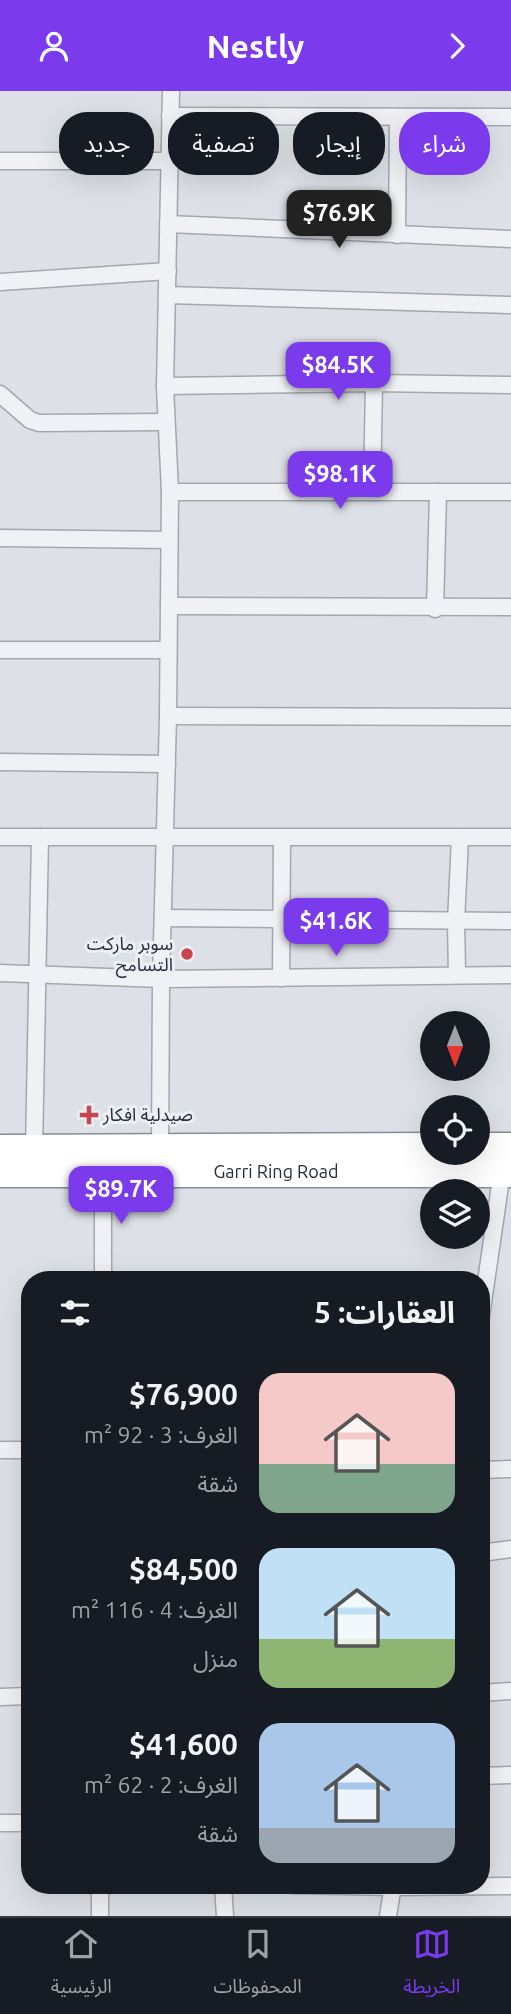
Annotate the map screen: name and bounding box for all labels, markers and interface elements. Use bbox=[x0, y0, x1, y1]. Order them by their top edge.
icon: person bbox=[35, 27, 73, 65]
icon: forward bbox=[438, 27, 476, 65]
text: Nestly bbox=[207, 28, 304, 64]
chip: جديد bbox=[59, 112, 154, 175]
chip: تصفية bbox=[168, 112, 279, 175]
chip: إيجار bbox=[293, 112, 385, 175]
chip: شراء bbox=[399, 112, 490, 175]
pin: $76.9K bbox=[282, 191, 396, 250]
text: $76.9K bbox=[303, 200, 375, 225]
pin: $84.5K bbox=[281, 343, 395, 402]
text: $84.5K bbox=[302, 352, 374, 377]
pin: $98.1K bbox=[283, 451, 397, 511]
text: $98.1K bbox=[304, 461, 376, 486]
pin: $41.6K bbox=[279, 899, 393, 958]
text: $41.6K bbox=[300, 908, 372, 933]
place label: سوبر ماركت التسامح bbox=[87, 933, 173, 978]
marker: سوبر ماركت التسامح bbox=[179, 946, 195, 962]
north arrow bbox=[420, 1011, 490, 1081]
map controls bbox=[420, 1011, 490, 1249]
button: locate bbox=[420, 1095, 490, 1165]
place label: صيدلية افكار bbox=[102, 1104, 193, 1126]
marker: صيدلية افكار bbox=[81, 1107, 97, 1123]
street label: Garri Ring Road bbox=[213, 1161, 339, 1181]
pin: $89.7K bbox=[64, 1167, 178, 1226]
text: $89.7K bbox=[85, 1176, 157, 1201]
button: layers bbox=[420, 1179, 490, 1249]
icon: filters bbox=[56, 1294, 94, 1332]
text: العقارات: 5 bbox=[314, 1295, 455, 1329]
text: $76,900 bbox=[129, 1377, 238, 1411]
icon: home bbox=[315, 1401, 399, 1485]
text: الغرف: 3 · 92 m² bbox=[84, 1422, 238, 1447]
text: شقة bbox=[197, 1471, 238, 1496]
text: $84,500 bbox=[129, 1552, 238, 1586]
icon: home bbox=[315, 1576, 399, 1660]
text: الغرف: 4 · 116 m² bbox=[71, 1597, 238, 1622]
text: منزل bbox=[193, 1646, 238, 1671]
text: $41,600 bbox=[129, 1727, 238, 1761]
icon: home bbox=[315, 1751, 399, 1835]
text: الغرف: 2 · 62 m² bbox=[84, 1772, 238, 1797]
text: شقة bbox=[197, 1821, 238, 1846]
tab: الرئيسية bbox=[51, 1925, 112, 2007]
tab: المحفوظات bbox=[213, 1925, 302, 2007]
tab: الخريطة bbox=[403, 1925, 460, 2007]

